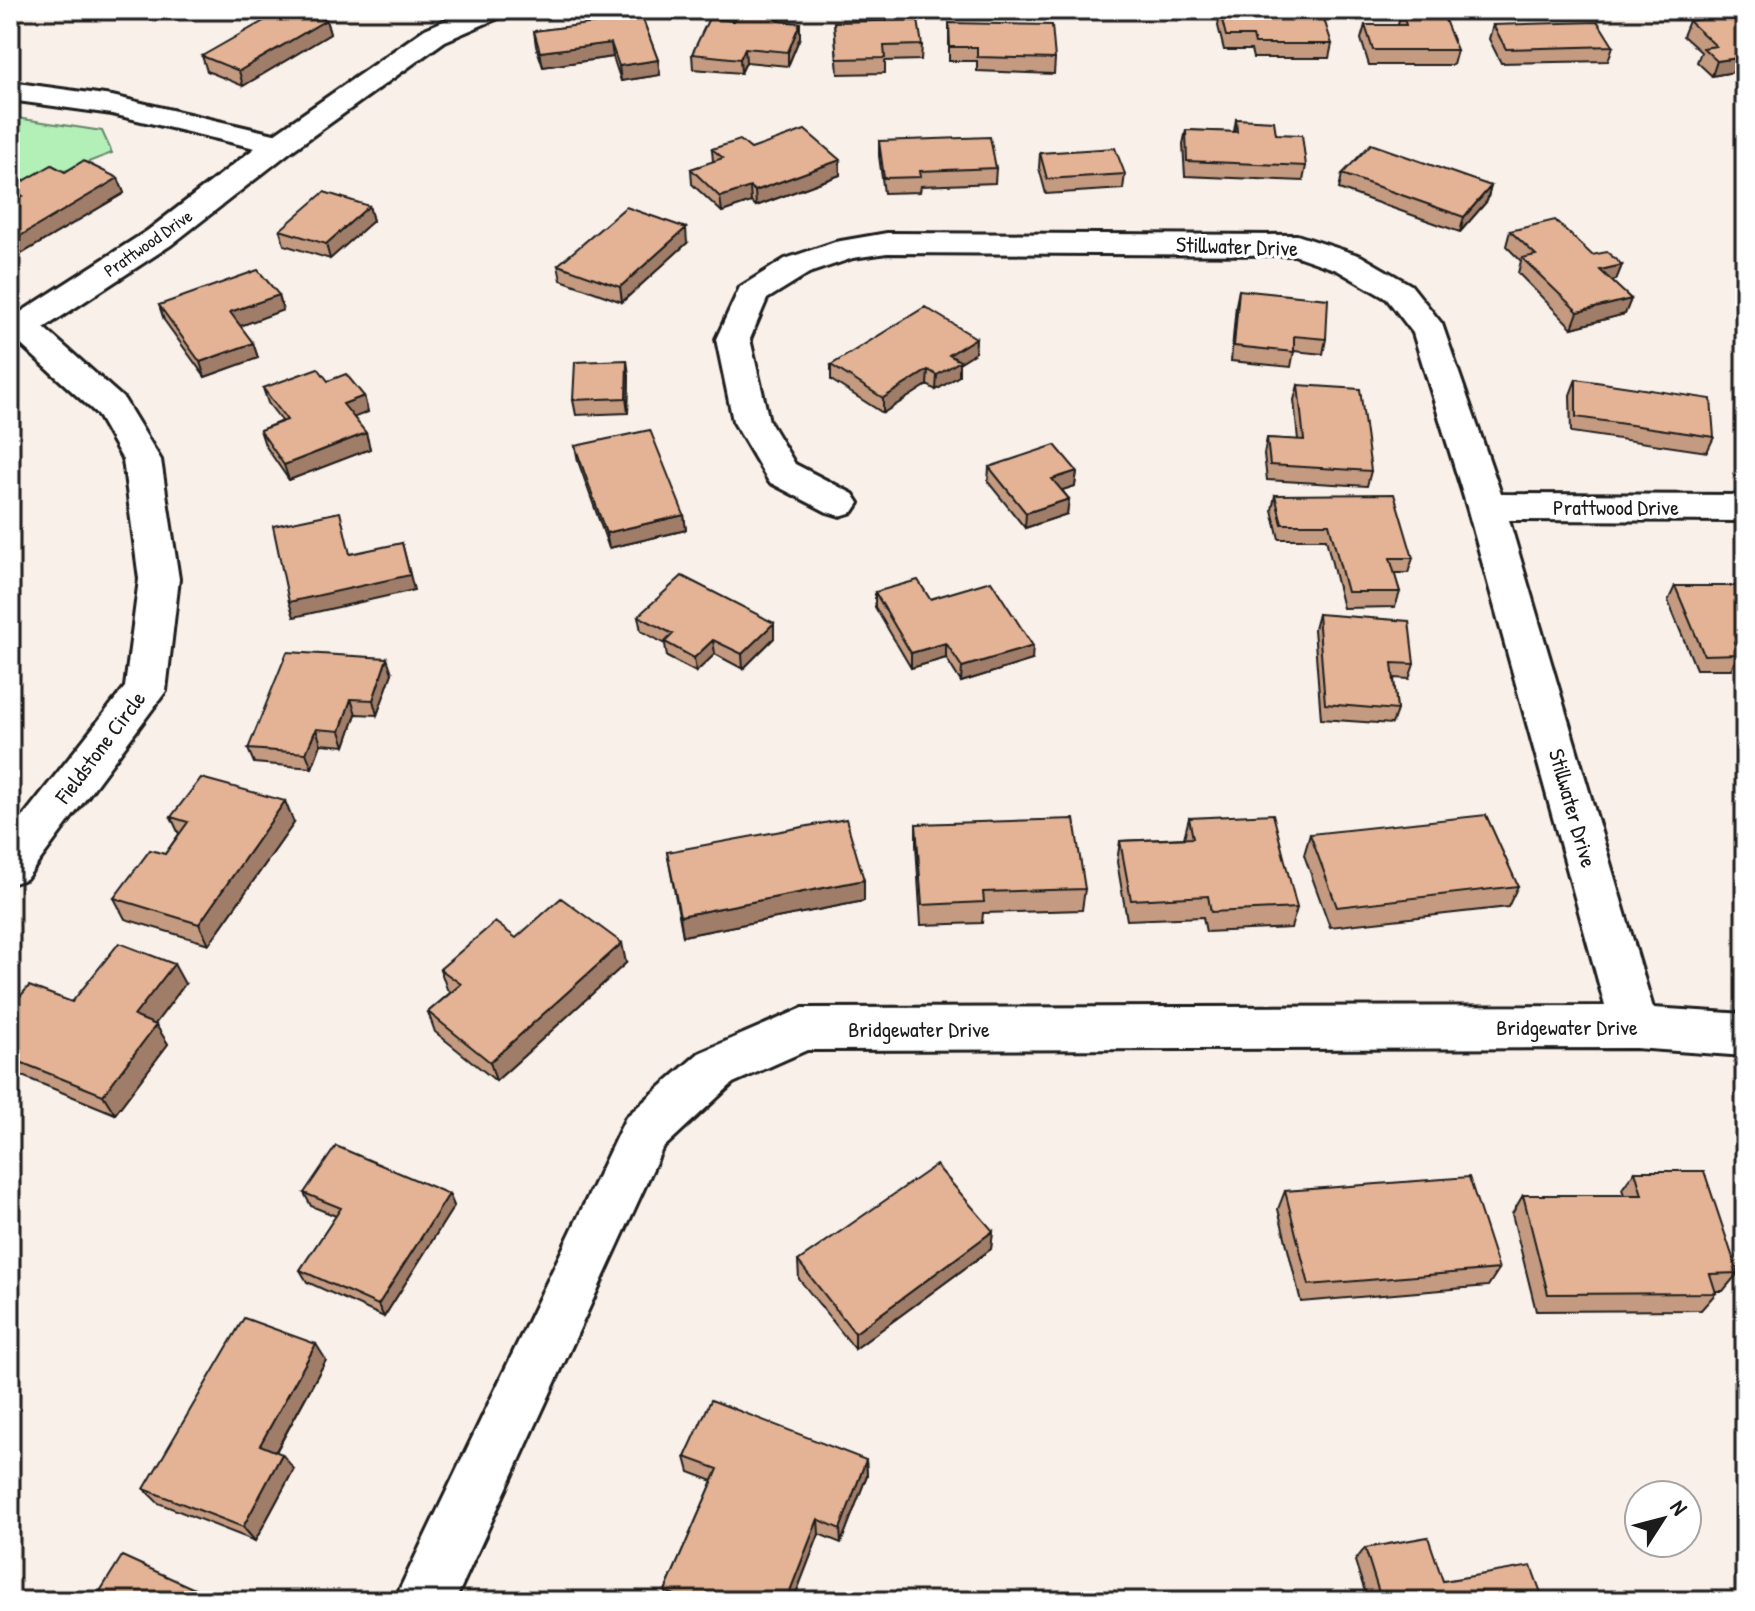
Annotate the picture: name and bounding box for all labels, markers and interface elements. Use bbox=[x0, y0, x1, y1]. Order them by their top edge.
street label: Prattwood Drive bbox=[99, 203, 197, 283]
street label: Stillwater Drive bbox=[1175, 229, 1299, 263]
street label: Prattwood Drive bbox=[1553, 492, 1679, 522]
street label: Fieldstone Circle bbox=[47, 684, 152, 810]
street label: Stillwater Drive bbox=[1542, 745, 1604, 871]
street label: Bridgewater Drive bbox=[1496, 1012, 1638, 1042]
street label: Bridgewater Drive bbox=[848, 1014, 990, 1044]
north arrow bbox=[1623, 1479, 1703, 1559]
text: N bbox=[1664, 1494, 1695, 1521]

